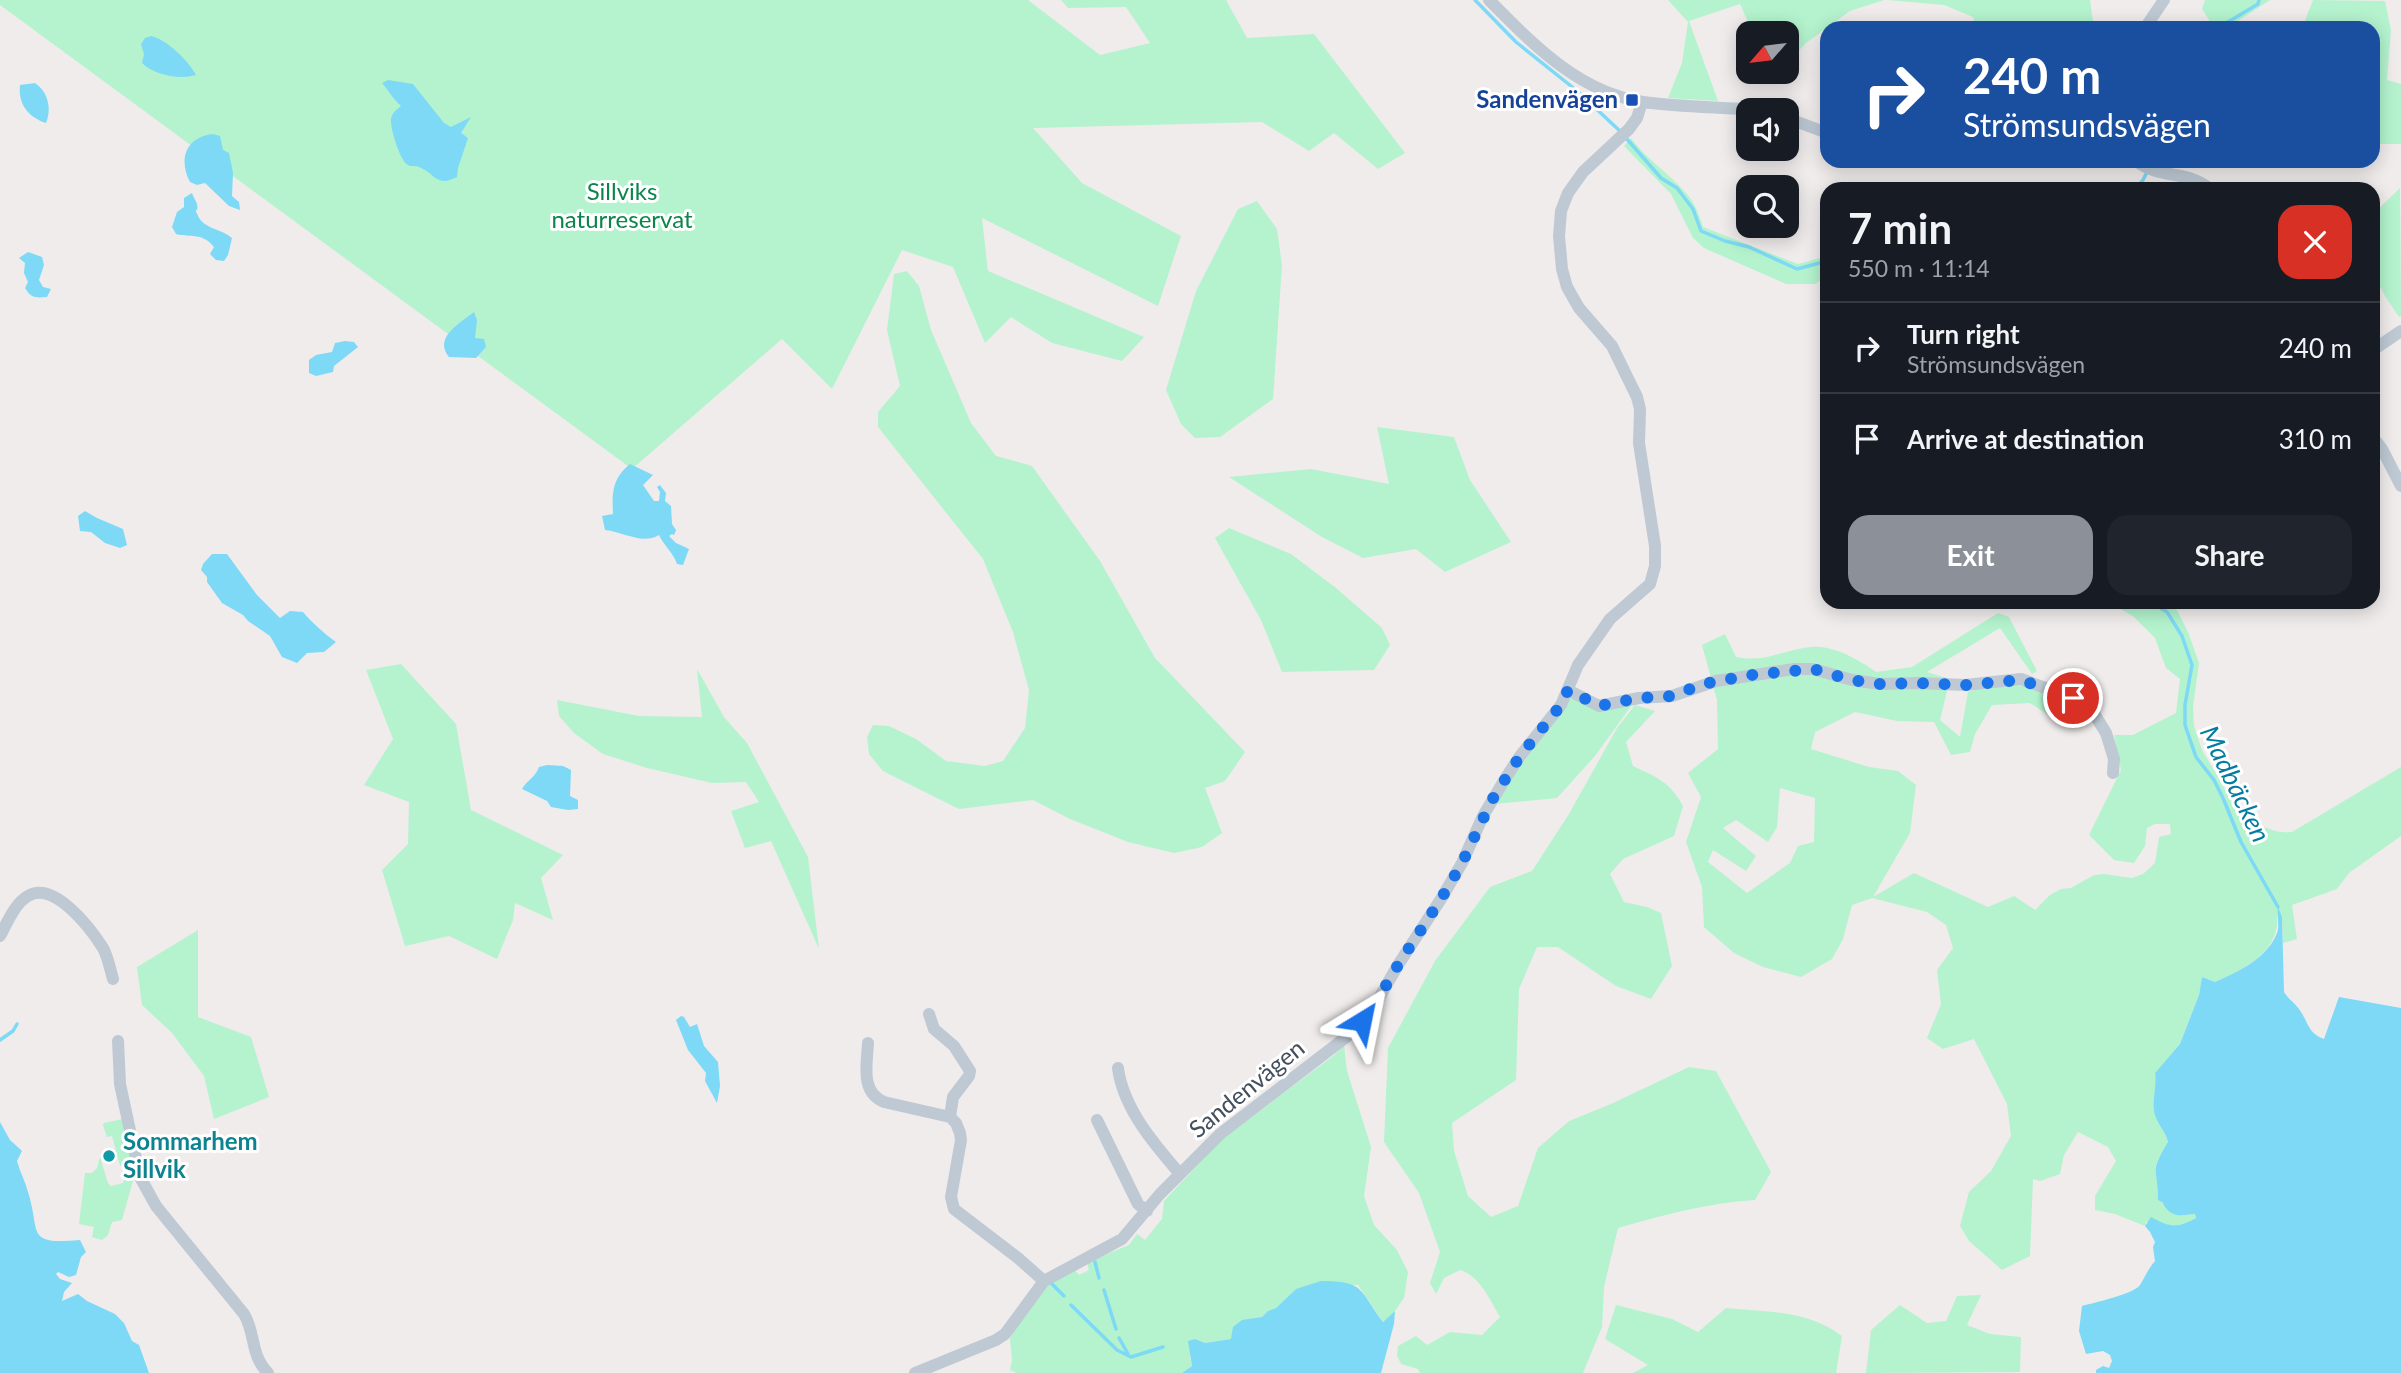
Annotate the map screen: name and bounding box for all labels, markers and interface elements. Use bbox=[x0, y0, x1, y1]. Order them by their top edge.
north arrow bbox=[1736, 21, 1799, 84]
map controls bbox=[1736, 21, 1799, 238]
text: 240 m bbox=[1963, 46, 2101, 104]
icon: right bbox=[1848, 49, 1939, 140]
place label: Sandenvägen bbox=[1476, 84, 1618, 113]
marker: Sandenvägen bbox=[1624, 92, 1640, 108]
button: sound bbox=[1736, 98, 1799, 161]
text: Strömsundsvägen bbox=[1963, 105, 2211, 144]
button: search bbox=[1736, 175, 1799, 238]
park label: Sillviks naturreservat bbox=[551, 176, 693, 233]
text: 7 min bbox=[1848, 203, 1952, 253]
button: close bbox=[2278, 205, 2352, 279]
text: 550 m · 11:14 bbox=[1848, 254, 1990, 282]
text: Turn right bbox=[1907, 318, 2020, 350]
icon: right bbox=[1848, 329, 1886, 367]
text: 240 m bbox=[2279, 332, 2352, 364]
text: Strömsundsvägen bbox=[1907, 350, 2085, 378]
icon: arrive bbox=[1848, 420, 1886, 458]
text: Arrive at destination bbox=[1907, 423, 2144, 455]
text: 310 m bbox=[2279, 423, 2352, 455]
button: Exit bbox=[1848, 515, 2093, 595]
button: Share bbox=[2107, 515, 2352, 595]
pin bbox=[2043, 668, 2103, 728]
icon: arrive bbox=[2054, 679, 2092, 717]
water label: Madbäcken bbox=[2194, 720, 2278, 847]
position arrow bbox=[1325, 984, 1399, 1058]
street label: Sandenvägen bbox=[1183, 1033, 1310, 1143]
place label: Sommarhem Sillvik bbox=[123, 1126, 258, 1183]
marker: Sommarhem Sillvik bbox=[101, 1148, 117, 1164]

